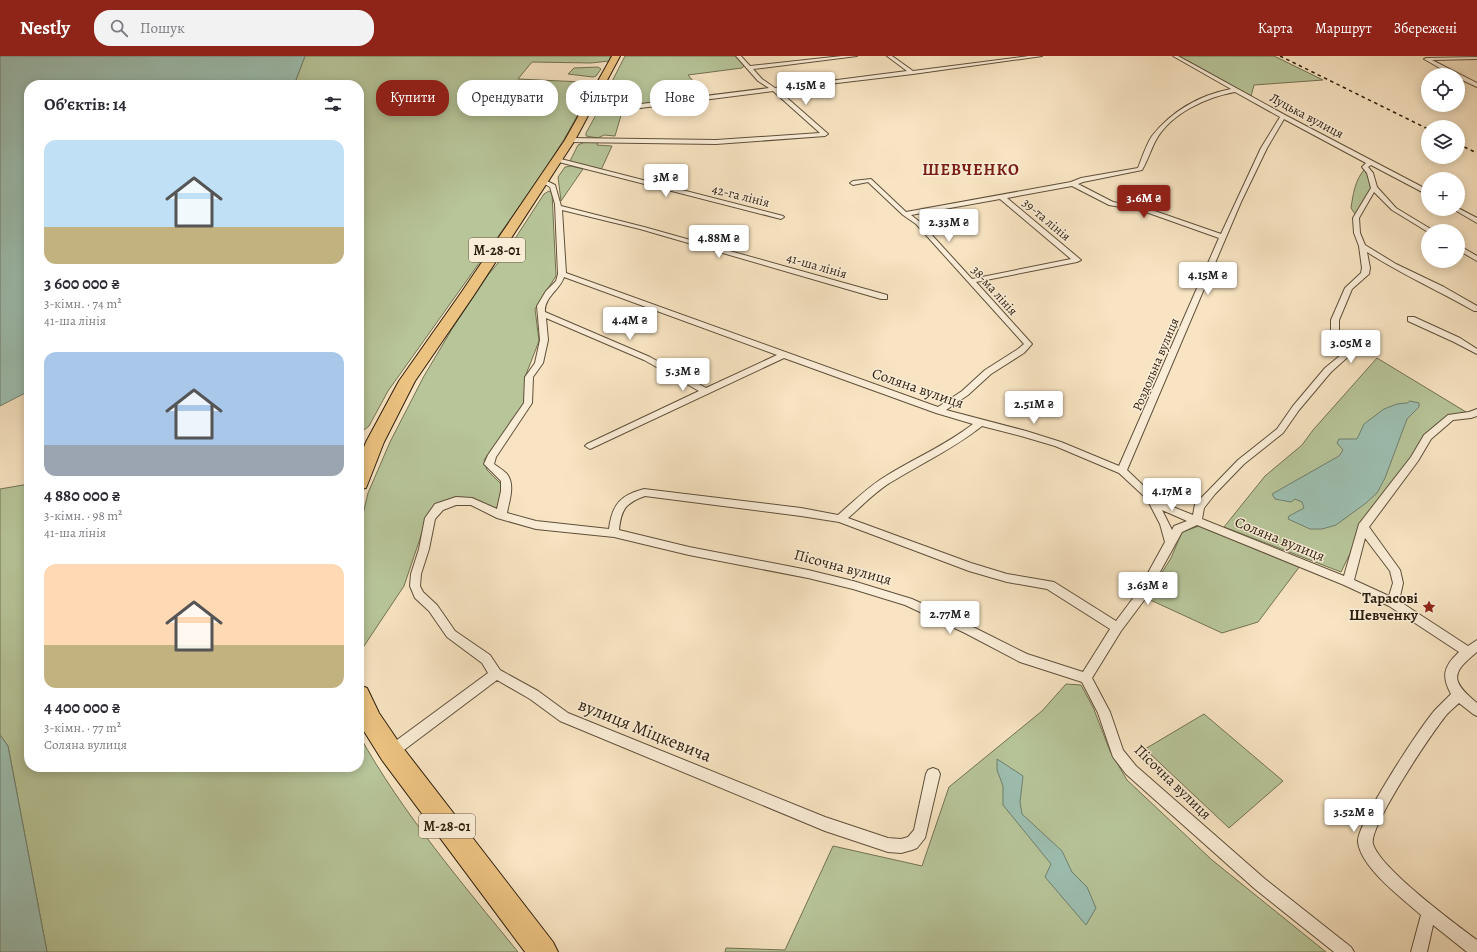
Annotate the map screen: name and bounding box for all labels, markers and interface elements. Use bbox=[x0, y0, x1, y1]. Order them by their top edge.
search box bbox=[94, 10, 374, 46]
text: Nestly bbox=[20, 15, 70, 41]
icon: search bbox=[108, 17, 130, 39]
text: Пошук bbox=[140, 18, 185, 38]
text: Карта bbox=[1258, 19, 1293, 38]
text: Маршрут bbox=[1315, 19, 1372, 38]
text: Збережені bbox=[1394, 19, 1457, 38]
map controls bbox=[1421, 68, 1465, 268]
button: locate bbox=[1421, 68, 1465, 112]
pin: 4.15M ₴ bbox=[769, 72, 843, 106]
text: 4.15M ₴ bbox=[786, 76, 826, 93]
chip: Купити bbox=[376, 80, 449, 116]
chip: Орендувати bbox=[457, 80, 558, 116]
chip: Фільтри bbox=[566, 80, 642, 116]
chip: Нове bbox=[650, 80, 709, 116]
street label: Луцька вулиця bbox=[1267, 89, 1347, 142]
text: Об’єктів: 14 bbox=[44, 93, 126, 116]
icon: filters bbox=[322, 93, 344, 115]
button: layers bbox=[1421, 120, 1465, 164]
district label: ШЕВЧЕНКО bbox=[922, 159, 1020, 181]
pin: 3M ₴ bbox=[642, 164, 690, 198]
icon: home bbox=[158, 166, 230, 238]
text: 3M ₴ bbox=[653, 168, 679, 185]
button: + bbox=[1421, 172, 1465, 216]
street label: 42-га лінія bbox=[710, 180, 771, 211]
pin: 3.6M ₴ bbox=[1111, 185, 1177, 219]
text: 3.6M ₴ bbox=[1126, 189, 1162, 206]
street label: 39-та лінія bbox=[1019, 194, 1074, 245]
pin: 2.33M ₴ bbox=[912, 209, 986, 243]
text: 2.33M ₴ bbox=[928, 213, 970, 230]
button: − bbox=[1421, 224, 1465, 268]
pin: 4.88M ₴ bbox=[682, 225, 756, 259]
text: 4.88M ₴ bbox=[698, 229, 740, 246]
road number: М-28-01 bbox=[469, 238, 525, 262]
street label: 41-ша лінія bbox=[785, 249, 849, 282]
street label: 38-ма лінія bbox=[968, 262, 1022, 319]
pin: 4.15M ₴ bbox=[1171, 262, 1245, 296]
text: 4.15M ₴ bbox=[1188, 266, 1228, 283]
text: 3 600 000 ₴ bbox=[44, 272, 120, 295]
text: 3-кімн. · 74 m² bbox=[44, 295, 121, 312]
pin: 4.4M ₴ bbox=[597, 307, 663, 341]
text: 4.4M ₴ bbox=[612, 311, 648, 328]
text: 41-ша лінія bbox=[44, 312, 106, 329]
street label: Роздольна вулиця bbox=[1128, 315, 1183, 413]
pin: 3.05M ₴ bbox=[1314, 330, 1388, 364]
text: 3.05M ₴ bbox=[1330, 334, 1372, 351]
pin: 5.3M ₴ bbox=[650, 358, 716, 392]
text: 5.3M ₴ bbox=[666, 362, 700, 379]
street label: Соляна вулиця bbox=[869, 363, 967, 413]
icon: home bbox=[158, 378, 230, 450]
pin: 2.51M ₴ bbox=[997, 391, 1071, 425]
text: 2.51M ₴ bbox=[1014, 395, 1054, 412]
pin: 4.17M ₴ bbox=[1135, 478, 1209, 512]
text: 4.17M ₴ bbox=[1152, 482, 1192, 499]
text: 4 880 000 ₴ bbox=[44, 484, 121, 507]
text: 3-кімн. · 98 m² bbox=[44, 507, 122, 524]
street label: Соляна вулиця bbox=[1232, 512, 1328, 566]
text: 41-ша лінія bbox=[44, 524, 106, 541]
street label: Пісочна вулиця bbox=[792, 544, 894, 590]
pin: 3.63M ₴ bbox=[1111, 572, 1185, 606]
text: 3.63M ₴ bbox=[1127, 576, 1169, 593]
place label: Тарасові Шевченку bbox=[1349, 588, 1419, 625]
icon: home bbox=[158, 590, 230, 662]
place icon: Тарасові Шевченку bbox=[1421, 599, 1437, 615]
pin: 2.77M ₴ bbox=[913, 601, 987, 635]
text: 2.77M ₴ bbox=[929, 605, 971, 622]
street label: вулиця Міцкевича bbox=[575, 692, 716, 768]
text: 4 400 000 ₴ bbox=[44, 696, 121, 719]
text: 3-кімн. · 77 m² bbox=[44, 719, 121, 736]
text: Соляна вулиця bbox=[44, 736, 127, 753]
street label: Пісочна вулиця bbox=[1130, 740, 1216, 824]
pin: 3.52M ₴ bbox=[1317, 799, 1391, 833]
text: 3.52M ₴ bbox=[1333, 803, 1375, 820]
road number: М-28-01 bbox=[419, 814, 475, 838]

